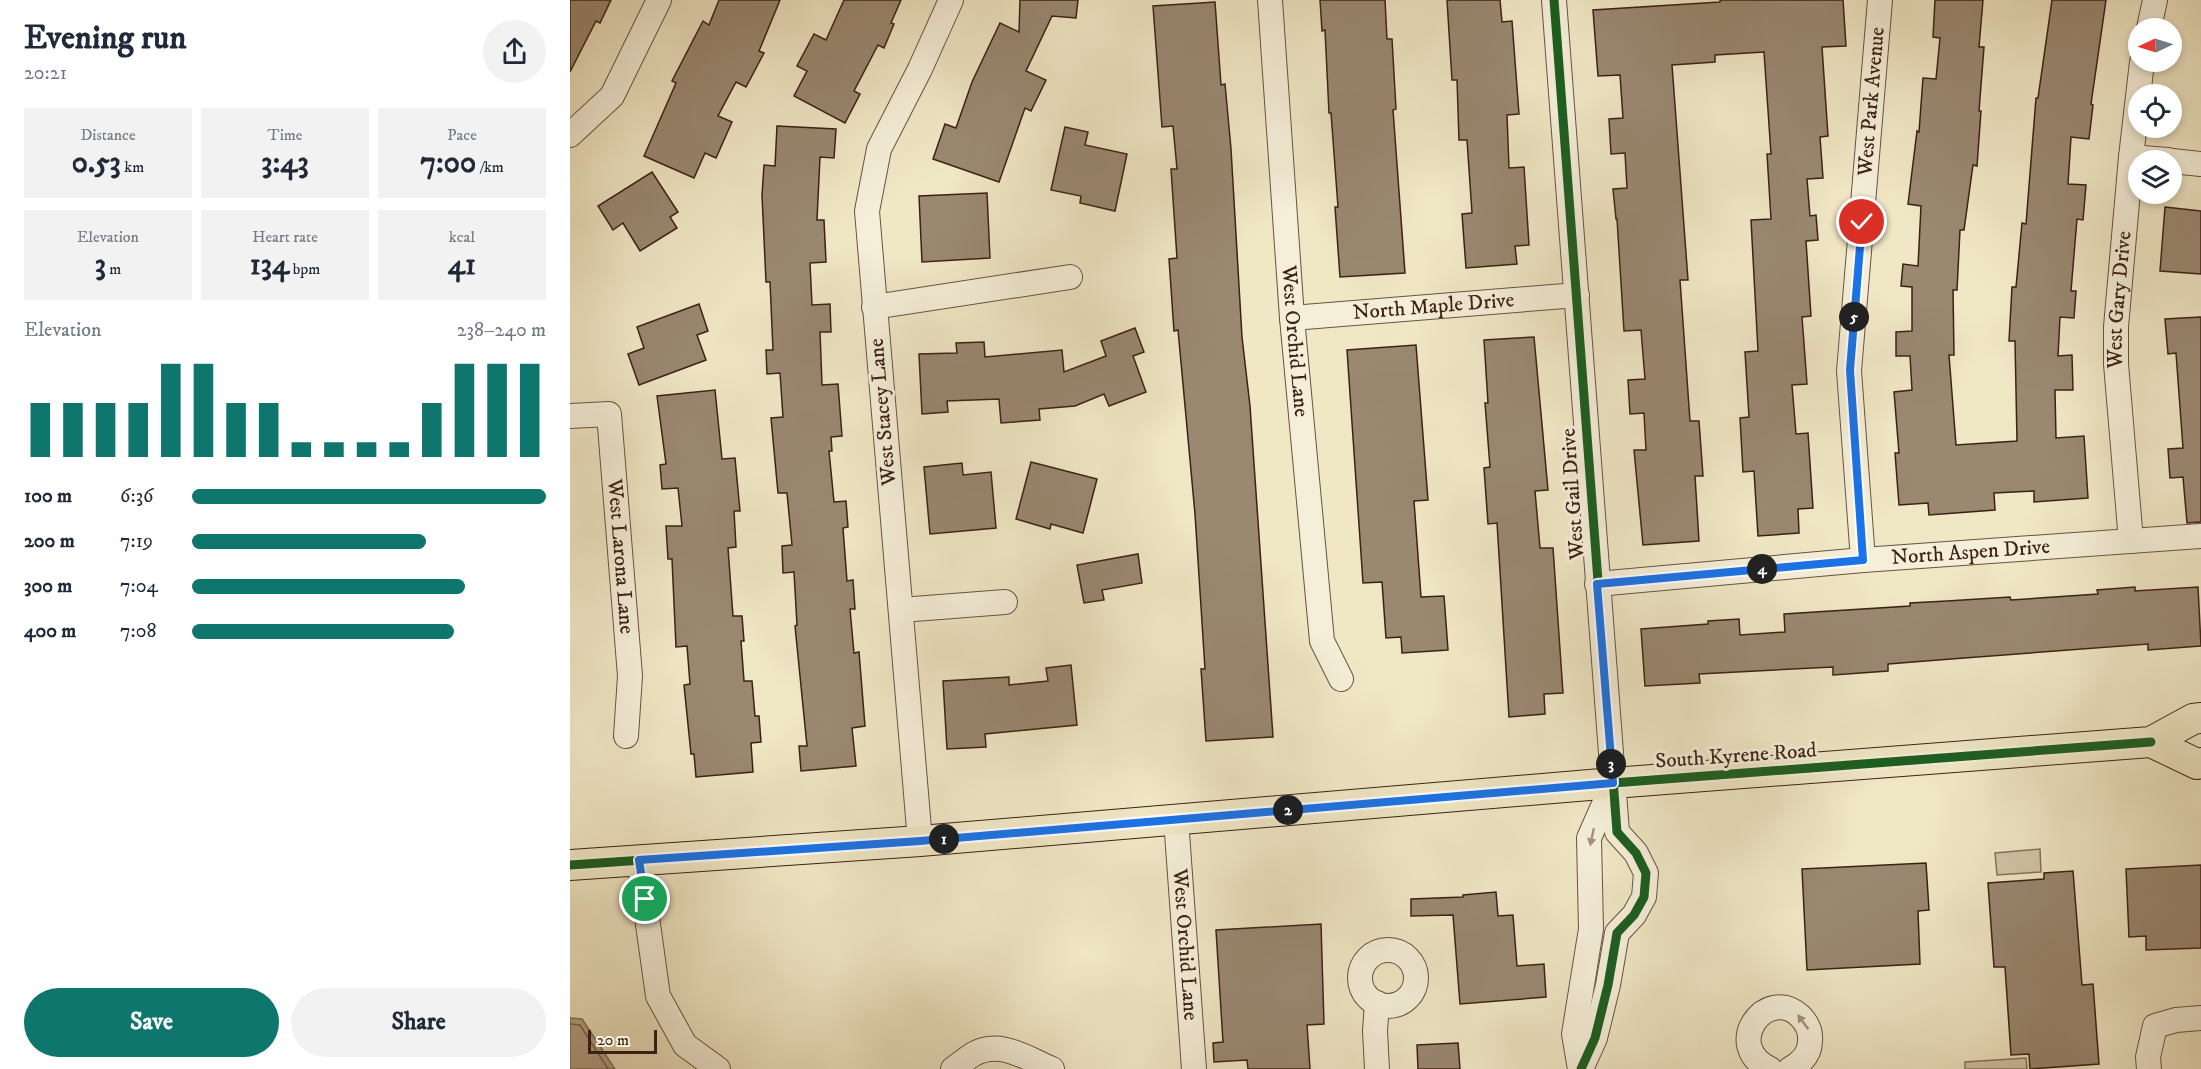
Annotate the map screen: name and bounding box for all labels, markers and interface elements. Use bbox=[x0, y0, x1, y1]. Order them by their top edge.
text: Evening run bbox=[24, 18, 186, 59]
north arrow bbox=[2128, 18, 2182, 72]
map controls bbox=[2128, 18, 2182, 204]
button: share bbox=[483, 20, 546, 83]
street label: West Park Avenue bbox=[1852, 26, 1891, 178]
text: 20:21 bbox=[24, 61, 67, 86]
button: locate bbox=[2128, 84, 2182, 138]
text: Distance bbox=[80, 125, 136, 145]
text: Time bbox=[268, 125, 302, 145]
text: Pace bbox=[447, 125, 477, 145]
text: 0.53 bbox=[72, 145, 121, 182]
text: 3:43 bbox=[261, 145, 309, 182]
text: 7:00 bbox=[420, 145, 476, 182]
button: layers bbox=[2128, 150, 2182, 204]
text: km bbox=[121, 157, 144, 177]
text: /km bbox=[476, 157, 504, 177]
pin bbox=[1836, 196, 1887, 247]
icon: check bbox=[1845, 205, 1878, 238]
text: Elevation bbox=[77, 227, 139, 247]
text: Heart rate bbox=[252, 227, 318, 247]
text: kcal bbox=[449, 227, 475, 247]
street label: West Gary Drive bbox=[2103, 230, 2137, 370]
text: 3 bbox=[95, 247, 106, 284]
text: 134 bbox=[250, 247, 289, 284]
text: 41 bbox=[448, 247, 476, 284]
text: m bbox=[106, 259, 121, 279]
text: bpm bbox=[289, 259, 320, 279]
street label: West Orchid Lane bbox=[1275, 263, 1314, 418]
street label: North Maple Drive bbox=[1352, 287, 1516, 326]
pin: 5 bbox=[1839, 302, 1869, 332]
text: 5 bbox=[1850, 307, 1858, 327]
text: Elevation bbox=[24, 318, 101, 343]
text: 238–240 m bbox=[457, 318, 546, 343]
street label: West Stacey Lane bbox=[864, 337, 902, 488]
street label: West Gail Drive bbox=[1555, 427, 1591, 562]
street label: West Larona Lane bbox=[601, 477, 640, 635]
text: 100 m bbox=[24, 484, 72, 509]
text: 6:36 bbox=[120, 484, 154, 509]
text: 200 m bbox=[24, 529, 75, 554]
text: 7:19 bbox=[120, 529, 153, 554]
street label: North Aspen Drive bbox=[1890, 534, 2051, 571]
pin: 4 bbox=[1747, 554, 1777, 584]
text: 4 bbox=[1757, 559, 1767, 579]
text: 300 m bbox=[24, 574, 72, 599]
text: 7:04 bbox=[120, 574, 158, 599]
text: 400 m bbox=[24, 619, 76, 644]
text: 7:08 bbox=[120, 619, 157, 644]
street label: South Kyrene Road bbox=[1654, 737, 1818, 775]
pin: 3 bbox=[1596, 749, 1626, 779]
text: 3 bbox=[1608, 754, 1614, 774]
pin: 2 bbox=[1273, 795, 1303, 825]
text: 2 bbox=[1284, 800, 1292, 820]
pin: 1 bbox=[929, 824, 959, 854]
one-way arrow bbox=[1586, 828, 1596, 846]
text: 1 bbox=[941, 829, 947, 849]
street label: West Orchid Lane bbox=[1167, 867, 1203, 1022]
pin bbox=[619, 873, 670, 924]
icon: arrive bbox=[628, 882, 661, 915]
button: Save bbox=[24, 988, 279, 1057]
button: Share bbox=[291, 988, 546, 1057]
one-way arrow bbox=[1797, 1014, 1809, 1030]
scale bar bbox=[588, 1027, 657, 1054]
text: 20 m bbox=[597, 1030, 629, 1050]

